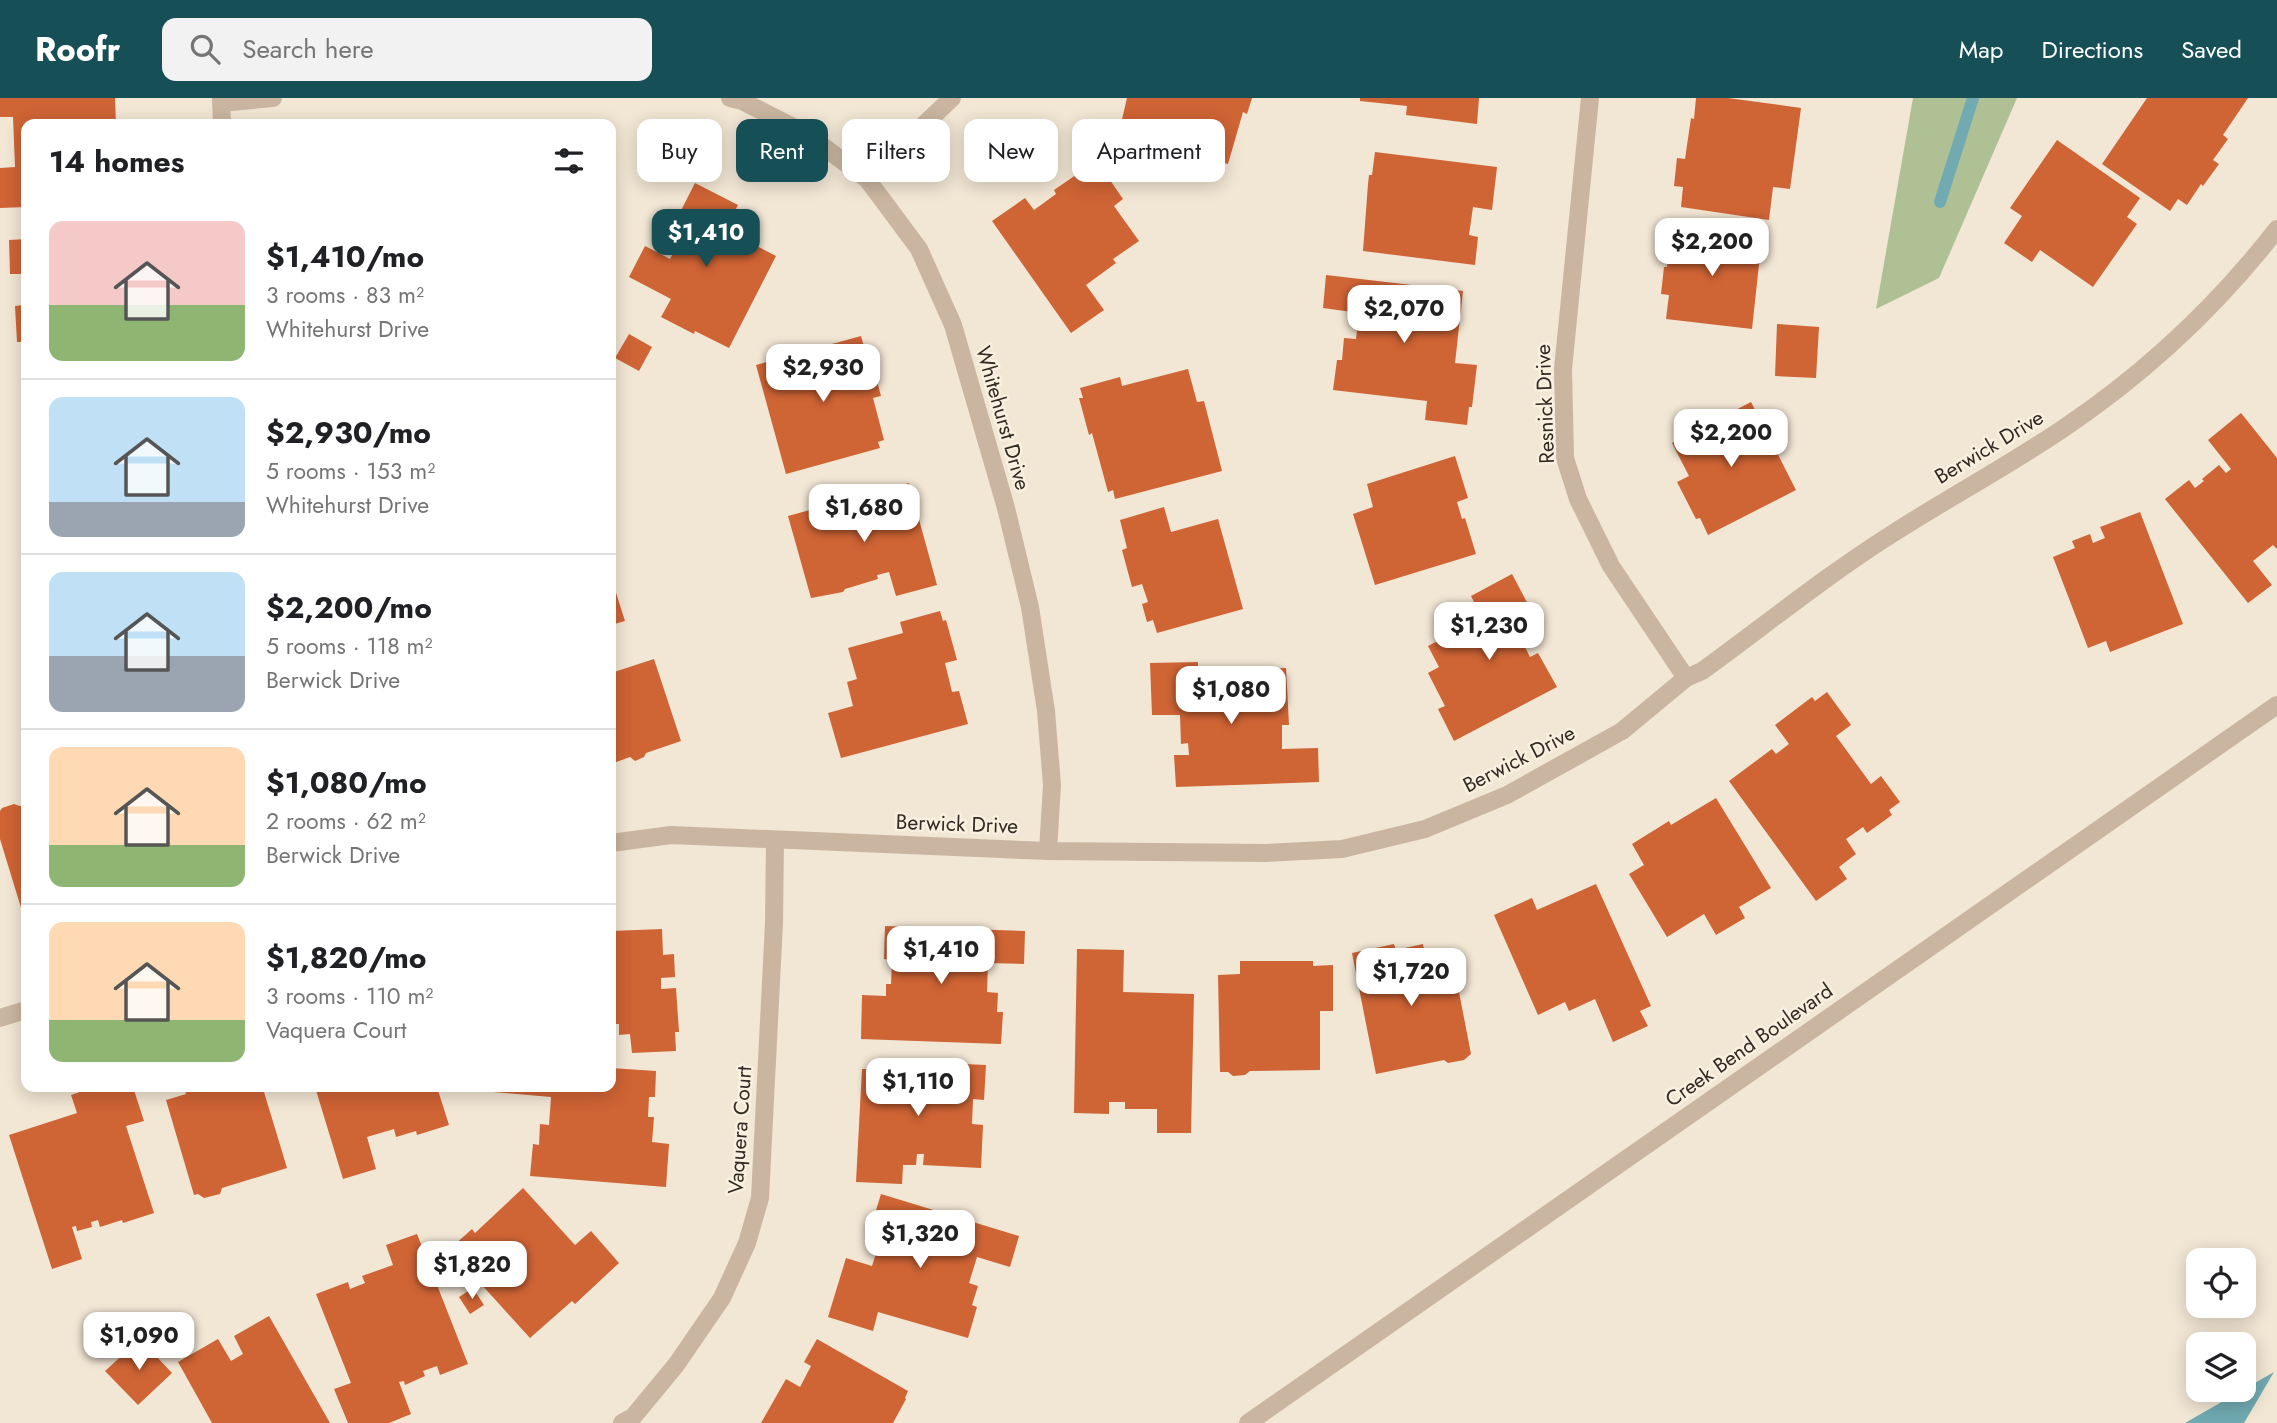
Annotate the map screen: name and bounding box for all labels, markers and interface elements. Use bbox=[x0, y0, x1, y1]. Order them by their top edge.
search box bbox=[162, 18, 652, 81]
text: Roofr bbox=[35, 26, 120, 73]
icon: search bbox=[186, 30, 224, 68]
text: Search here bbox=[242, 30, 374, 68]
text: Map bbox=[1959, 32, 2004, 67]
text: Directions bbox=[2042, 32, 2143, 67]
text: Saved bbox=[2181, 32, 2242, 67]
chip: Buy bbox=[637, 119, 722, 182]
chip: Rent bbox=[736, 119, 828, 182]
chip: Filters bbox=[842, 119, 950, 182]
chip: New bbox=[964, 119, 1058, 182]
chip: Apartment bbox=[1072, 119, 1225, 182]
text: 14 homes bbox=[49, 140, 184, 183]
icon: filters bbox=[550, 142, 588, 180]
pin: $1,410 bbox=[649, 209, 763, 269]
text: $1,410 bbox=[668, 215, 744, 249]
pin: $2,200 bbox=[1655, 218, 1769, 278]
text: $2,200 bbox=[1671, 224, 1753, 258]
text: $1,410/mo bbox=[266, 235, 424, 278]
icon: home bbox=[105, 249, 189, 333]
text: 3 rooms · 83 m² bbox=[266, 278, 424, 312]
pin: $2,070 bbox=[1347, 286, 1461, 345]
text: $2,070 bbox=[1363, 291, 1445, 325]
text: Whitehurst Drive bbox=[266, 312, 429, 346]
street label: Whitehurst Drive bbox=[968, 342, 1038, 494]
street label: Resnick Drive bbox=[1528, 343, 1562, 464]
pin: $2,930 bbox=[766, 344, 880, 404]
text: $2,930 bbox=[782, 350, 864, 384]
street label: Berwick Drive bbox=[1929, 403, 2049, 491]
pin: $2,200 bbox=[1674, 410, 1788, 469]
text: $2,930/mo bbox=[266, 411, 431, 454]
text: $2,200 bbox=[1690, 415, 1772, 449]
icon: home bbox=[105, 425, 189, 509]
text: 5 rooms · 153 m² bbox=[266, 454, 435, 488]
pin: $1,680 bbox=[807, 484, 921, 544]
text: Whitehurst Drive bbox=[266, 488, 429, 522]
text: $1,680 bbox=[825, 490, 903, 524]
text: $2,200/mo bbox=[266, 586, 432, 629]
icon: home bbox=[105, 600, 189, 684]
pin: $1,230 bbox=[1432, 602, 1546, 662]
text: $1,230 bbox=[1450, 608, 1528, 642]
text: 5 rooms · 118 m² bbox=[266, 629, 433, 663]
text: Berwick Drive bbox=[266, 663, 400, 697]
pin: $1,080 bbox=[1174, 666, 1288, 726]
text: $1,080 bbox=[1192, 672, 1270, 706]
street label: Berwick Drive bbox=[1458, 718, 1580, 800]
text: $1,080/mo bbox=[266, 761, 427, 804]
icon: home bbox=[105, 775, 189, 859]
text: 2 rooms · 62 m² bbox=[266, 804, 426, 838]
street label: Berwick Drive bbox=[895, 807, 1019, 841]
text: Berwick Drive bbox=[266, 838, 400, 872]
pin: $1,410 bbox=[884, 926, 998, 986]
text: $1,410 bbox=[903, 932, 979, 966]
text: $1,820/mo bbox=[266, 936, 426, 979]
pin: $1,720 bbox=[1354, 948, 1468, 1008]
icon: home bbox=[105, 950, 189, 1034]
text: $1,720 bbox=[1372, 954, 1450, 988]
street label: Creek Bend Boulevard bbox=[1659, 976, 1839, 1114]
text: 3 rooms · 110 m² bbox=[266, 979, 433, 1013]
text: Vaquera Court bbox=[266, 1013, 407, 1047]
pin: $1,110 bbox=[861, 1058, 975, 1118]
text: $1,110 bbox=[882, 1064, 954, 1098]
street label: Vaquera Court bbox=[721, 1065, 759, 1195]
pin: $1,320 bbox=[863, 1210, 977, 1270]
text: $1,320 bbox=[881, 1216, 959, 1250]
pin: $1,820 bbox=[415, 1242, 529, 1301]
text: $1,820 bbox=[433, 1247, 511, 1281]
map controls bbox=[2186, 1248, 2256, 1402]
button: locate bbox=[2186, 1248, 2256, 1318]
pin: $1,090 bbox=[82, 1312, 196, 1372]
text: $1,090 bbox=[99, 1318, 179, 1352]
button: layers bbox=[2186, 1332, 2256, 1402]

